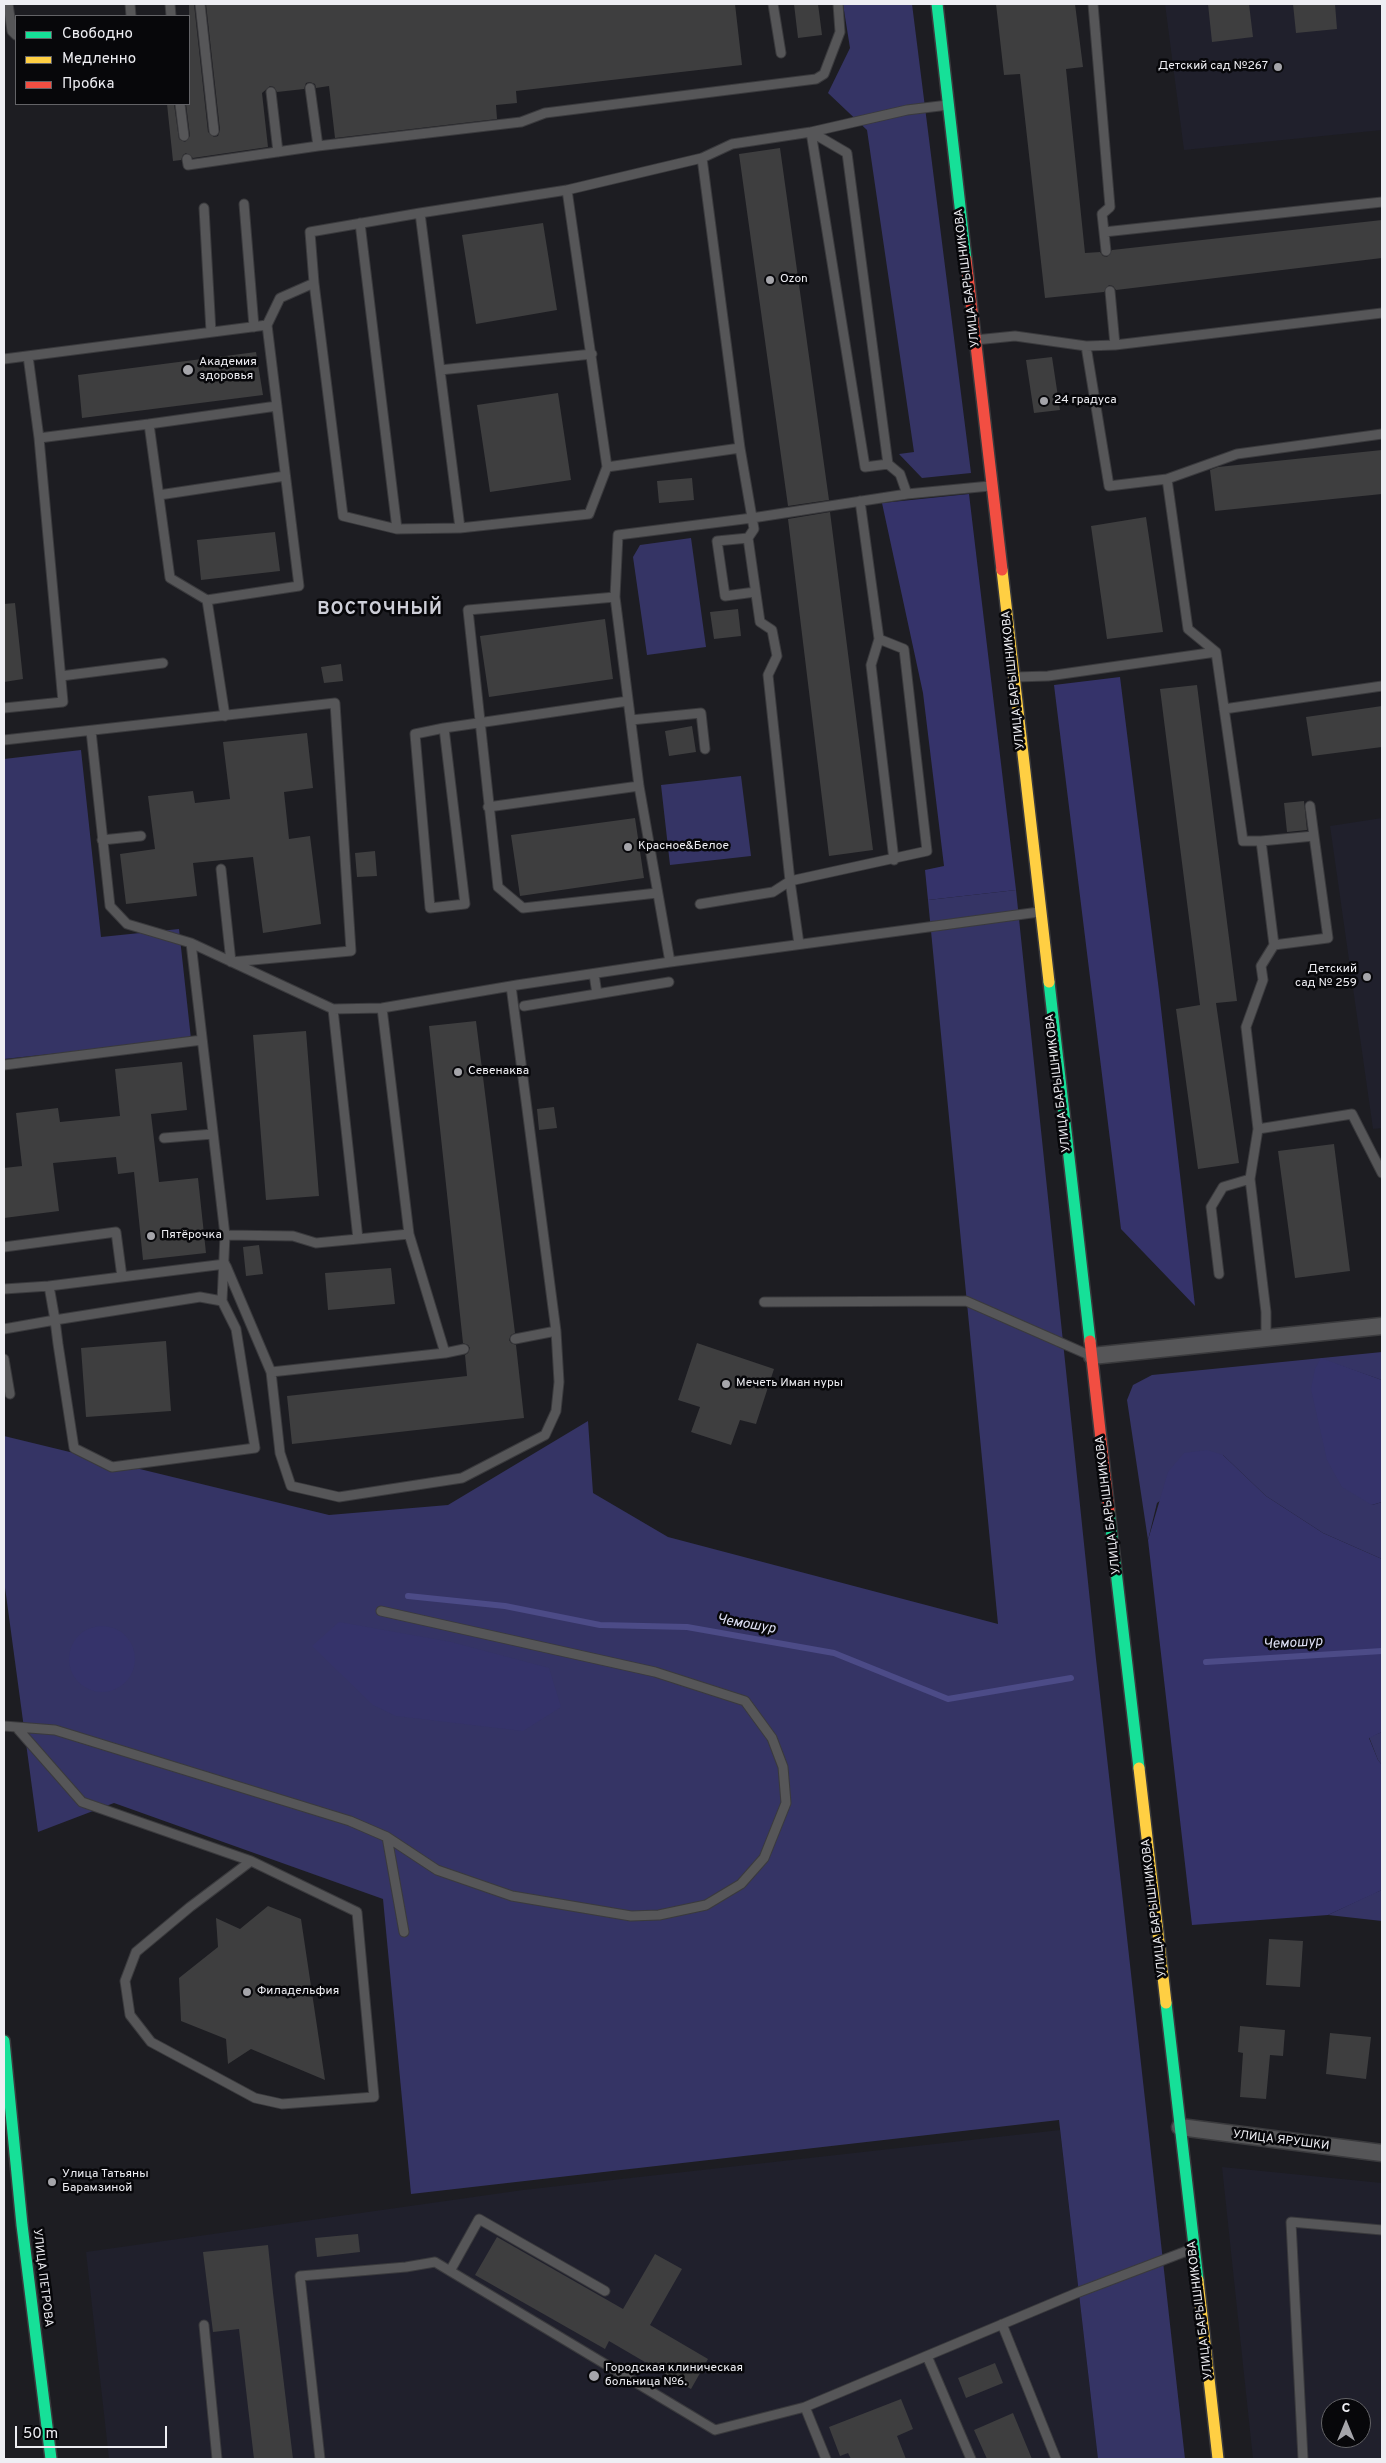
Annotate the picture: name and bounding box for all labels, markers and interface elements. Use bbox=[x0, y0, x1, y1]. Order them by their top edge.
legend bbox=[15, 15, 190, 105]
text: Свободно bbox=[62, 25, 133, 44]
text: Медленно bbox=[62, 50, 136, 69]
place label: Детский сад №267 bbox=[1158, 60, 1268, 74]
marker: Детский сад №267 bbox=[1272, 61, 1284, 73]
text: Пробка bbox=[62, 75, 114, 94]
street label: УЛИЦА БАРЫШНИКОВА bbox=[952, 208, 984, 348]
place label: Ozon bbox=[780, 273, 808, 287]
marker: Ozon bbox=[764, 274, 776, 286]
place label: Академия здоровья bbox=[199, 356, 257, 384]
marker: Академия здоровья bbox=[181, 363, 195, 377]
place label: 24 градуса bbox=[1054, 394, 1117, 408]
marker: 24 градуса bbox=[1038, 395, 1050, 407]
district label: ВОСТОЧНЫЙ bbox=[316, 599, 444, 621]
street label: УЛИЦА БАРЫШНИКОВА bbox=[1000, 610, 1028, 750]
place label: Красное&Белое bbox=[638, 840, 729, 854]
marker: Красное&Белое bbox=[622, 841, 634, 853]
place label: Детский сад № 259 bbox=[1295, 963, 1357, 991]
marker: Детский сад № 259 bbox=[1361, 971, 1373, 983]
street label: УЛИЦА БАРЫШНИКОВА bbox=[1043, 1013, 1075, 1153]
place label: Севенаква bbox=[468, 1065, 529, 1079]
marker: Севенаква bbox=[452, 1066, 464, 1078]
place label: Пятёрочка bbox=[161, 1229, 222, 1243]
marker: Пятёрочка bbox=[145, 1230, 157, 1242]
place label: Мечеть Иман нуры bbox=[736, 1377, 843, 1391]
marker: Мечеть Иман нуры bbox=[720, 1378, 732, 1390]
street label: УЛИЦА БАРЫШНИКОВА bbox=[1093, 1435, 1125, 1575]
water label: Чемошур bbox=[715, 1612, 777, 1638]
water label: Чемошур bbox=[1263, 1634, 1323, 1654]
street label: УЛИЦА БАРЫШНИКОВА bbox=[1139, 1838, 1171, 1978]
place label: Филадельфия bbox=[257, 1985, 339, 1999]
marker: Филадельфия bbox=[241, 1986, 253, 1998]
street label: УЛИЦА ЯРУШКИ bbox=[1232, 2128, 1330, 2154]
place label: Улица Татьяны Барамзиной bbox=[62, 2168, 148, 2196]
marker: Улица Татьяны Барамзиной bbox=[46, 2176, 58, 2188]
street label: УЛИЦА ПЕТРОВА bbox=[29, 2228, 55, 2328]
street label: УЛИЦА БАРЫШНИКОВА bbox=[1185, 2240, 1217, 2380]
place label: Городская клиническая больница №6. bbox=[605, 2362, 743, 2390]
marker: Городская клиническая больница №6. bbox=[587, 2369, 601, 2383]
north arrow bbox=[1321, 2398, 1371, 2448]
text: С bbox=[1342, 2400, 1350, 2417]
scale bar bbox=[18, 2416, 170, 2448]
text: 50 m bbox=[23, 2425, 58, 2444]

